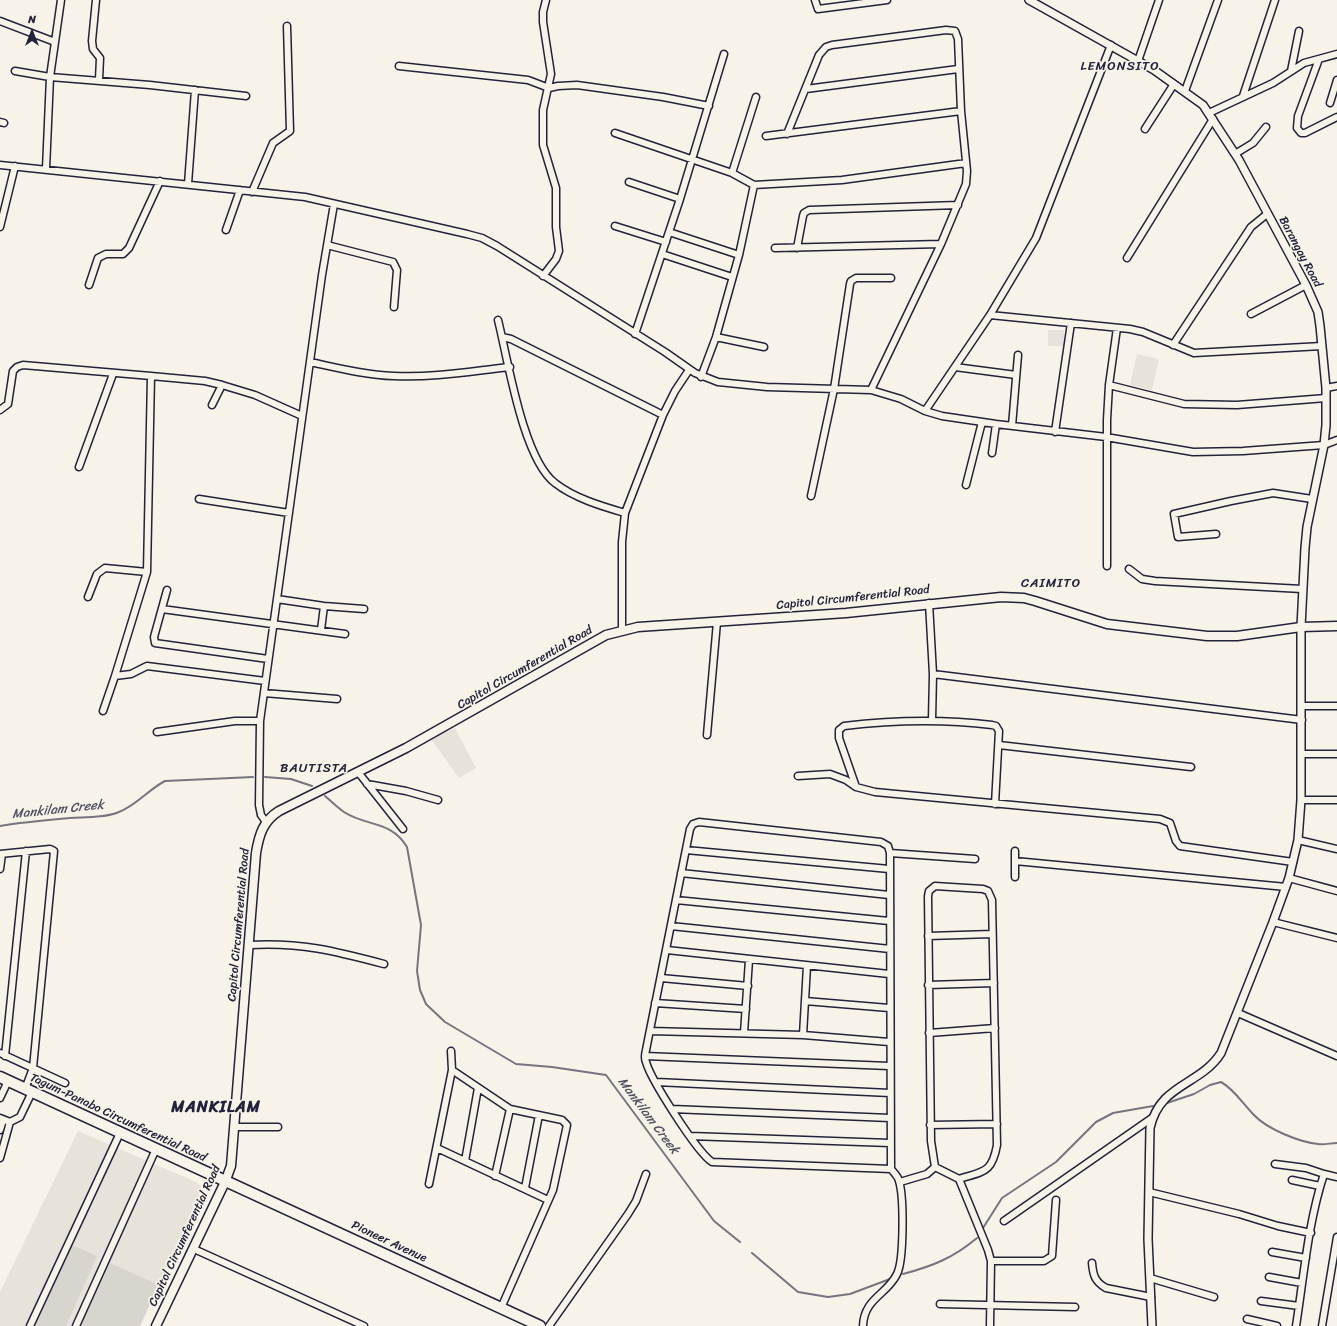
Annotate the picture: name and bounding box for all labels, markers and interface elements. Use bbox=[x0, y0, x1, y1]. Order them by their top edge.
text: N bbox=[28, 10, 36, 29]
north arrow bbox=[12, 12, 52, 52]
district label: LEMONSITO bbox=[1081, 59, 1159, 75]
street label: Barangay Road bbox=[1275, 214, 1325, 290]
district label: CAIMITO bbox=[1022, 576, 1080, 592]
street label: Capitol Circumferential Road bbox=[776, 583, 930, 613]
street label: Capitol Circumferential Road bbox=[455, 623, 595, 713]
district label: BAUTISTA bbox=[281, 761, 347, 777]
water label: Mankilam Creek bbox=[11, 797, 105, 823]
street label: Capitol Circumferential Road bbox=[225, 848, 253, 1002]
street label: Tagum-Panabo Circumferential Road bbox=[27, 1071, 209, 1165]
water label: Mankilam Creek bbox=[614, 1075, 682, 1157]
district label: MANKILAM bbox=[172, 1098, 260, 1118]
street label: Capitol Circumferential Road bbox=[146, 1163, 224, 1309]
street label: Pioneer Avenue bbox=[349, 1218, 429, 1266]

